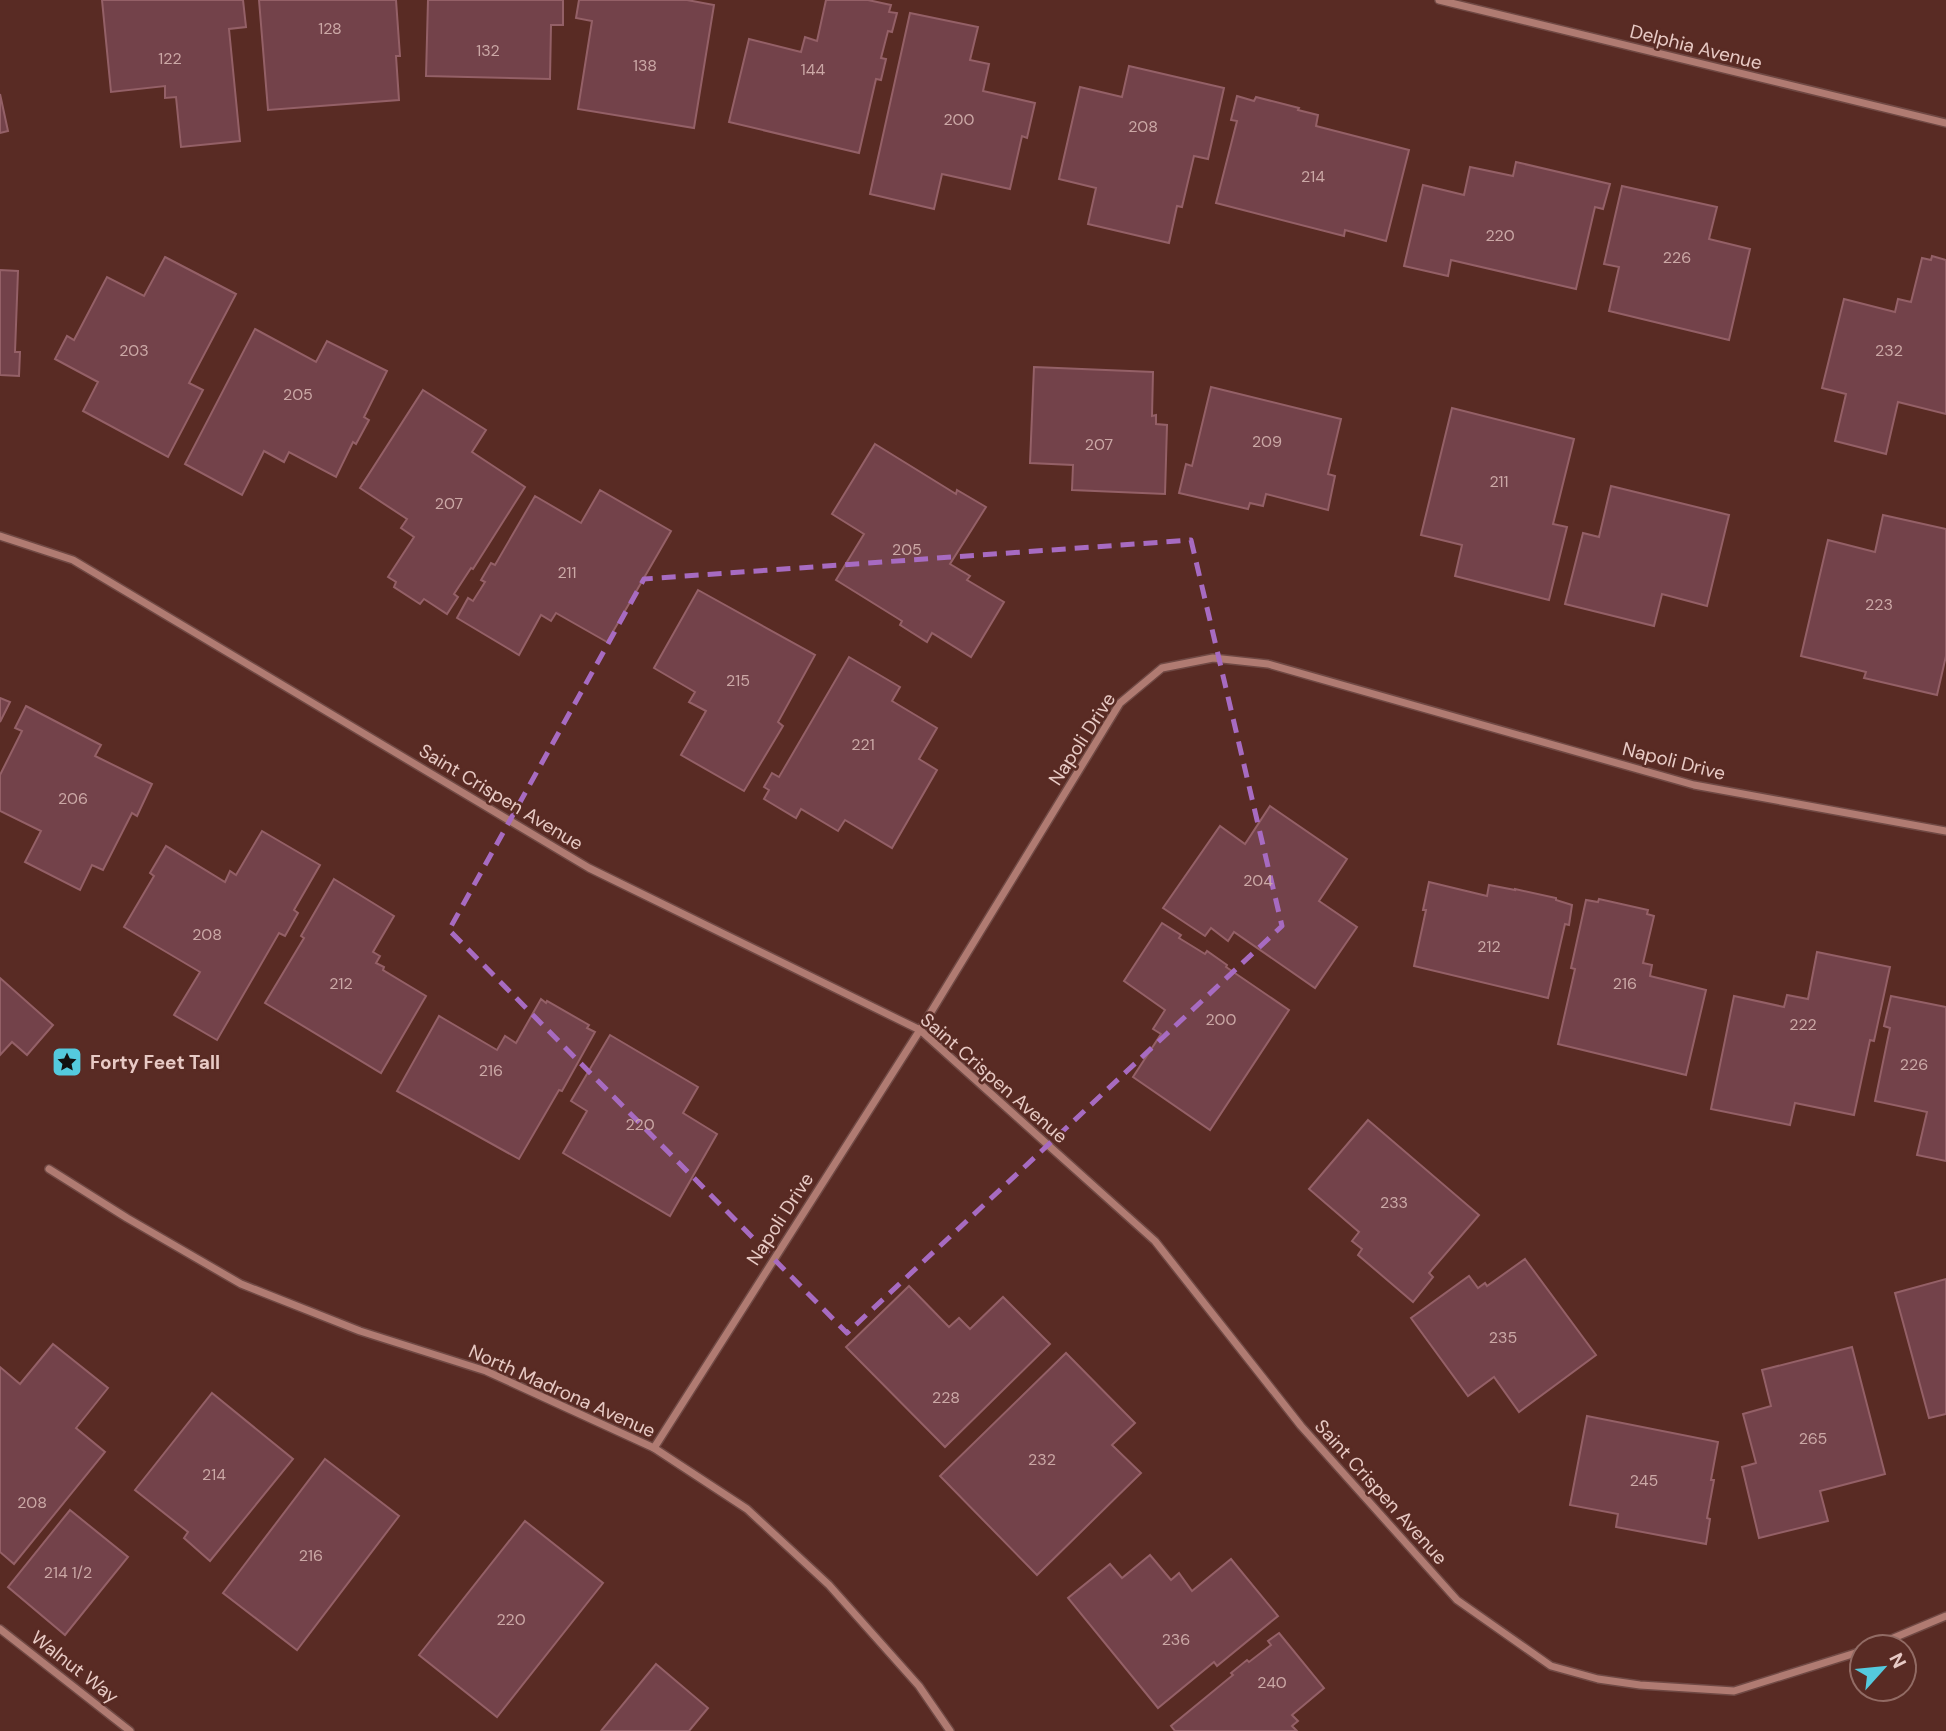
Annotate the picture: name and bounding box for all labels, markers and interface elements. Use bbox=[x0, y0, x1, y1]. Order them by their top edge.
house number: 128 bbox=[318, 18, 342, 39]
street label: Delphia Avenue bbox=[1627, 18, 1765, 76]
house number: 132 bbox=[476, 40, 500, 61]
house number: 122 bbox=[158, 48, 182, 69]
house number: 138 bbox=[633, 55, 657, 76]
house number: 144 bbox=[801, 59, 825, 80]
house number: 200 bbox=[944, 109, 975, 130]
house number: 208 bbox=[1128, 116, 1158, 137]
house number: 214 bbox=[1301, 166, 1325, 187]
house number: 220 bbox=[1485, 225, 1515, 246]
house number: 226 bbox=[1663, 247, 1691, 268]
house number: 203 bbox=[119, 340, 149, 361]
house number: 232 bbox=[1875, 340, 1903, 361]
house number: 205 bbox=[283, 384, 313, 405]
house number: 209 bbox=[1252, 431, 1282, 452]
house number: 207 bbox=[1085, 434, 1113, 455]
house number: 211 bbox=[1489, 471, 1509, 492]
house number: 207 bbox=[435, 493, 463, 514]
house number: 205 bbox=[892, 539, 922, 560]
house number: 211 bbox=[557, 562, 577, 583]
house number: 223 bbox=[1865, 594, 1893, 615]
house number: 215 bbox=[726, 670, 750, 691]
street label: Napoli Drive bbox=[1043, 688, 1121, 790]
house number: 221 bbox=[851, 734, 875, 755]
street label: Napoli Drive bbox=[1620, 736, 1728, 786]
street label: Saint Crispen Avenue bbox=[414, 738, 588, 856]
house number: 206 bbox=[58, 788, 88, 809]
house number: 204 bbox=[1243, 870, 1273, 891]
house number: 208 bbox=[192, 924, 222, 945]
house number: 212 bbox=[1477, 936, 1501, 957]
house number: 212 bbox=[329, 973, 353, 994]
house number: 216 bbox=[1613, 973, 1637, 994]
street label: Saint Crispen Avenue bbox=[915, 1007, 1073, 1149]
house number: 200 bbox=[1206, 1009, 1237, 1030]
house number: 222 bbox=[1789, 1014, 1817, 1035]
place icon: Forty Feet Tall bbox=[50, 1045, 84, 1079]
place label: Forty Feet Tall bbox=[90, 1050, 220, 1075]
house number: 226 bbox=[1900, 1054, 1928, 1075]
house number: 216 bbox=[479, 1060, 503, 1081]
house number: 220 bbox=[625, 1114, 655, 1135]
street label: Napoli Drive bbox=[741, 1168, 819, 1270]
house number: 233 bbox=[1380, 1192, 1408, 1213]
house number: 235 bbox=[1489, 1327, 1517, 1348]
street label: North Madrona Avenue bbox=[465, 1339, 659, 1443]
house number: 228 bbox=[932, 1387, 960, 1408]
street label: Saint Crispen Avenue bbox=[1309, 1414, 1453, 1570]
house number: 265 bbox=[1799, 1428, 1827, 1449]
house number: 232 bbox=[1028, 1449, 1056, 1470]
house number: 214 bbox=[202, 1464, 226, 1485]
house number: 245 bbox=[1630, 1470, 1658, 1491]
house number: 208 bbox=[17, 1492, 47, 1513]
house number: 216 bbox=[299, 1545, 323, 1566]
house number: 214 1/2 bbox=[44, 1562, 92, 1583]
house number: 220 bbox=[496, 1609, 526, 1630]
street label: Walnut Way bbox=[26, 1625, 124, 1709]
house number: 236 bbox=[1162, 1629, 1190, 1650]
north arrow bbox=[1848, 1633, 1918, 1703]
text: N bbox=[1883, 1649, 1912, 1672]
house number: 240 bbox=[1257, 1672, 1287, 1693]

